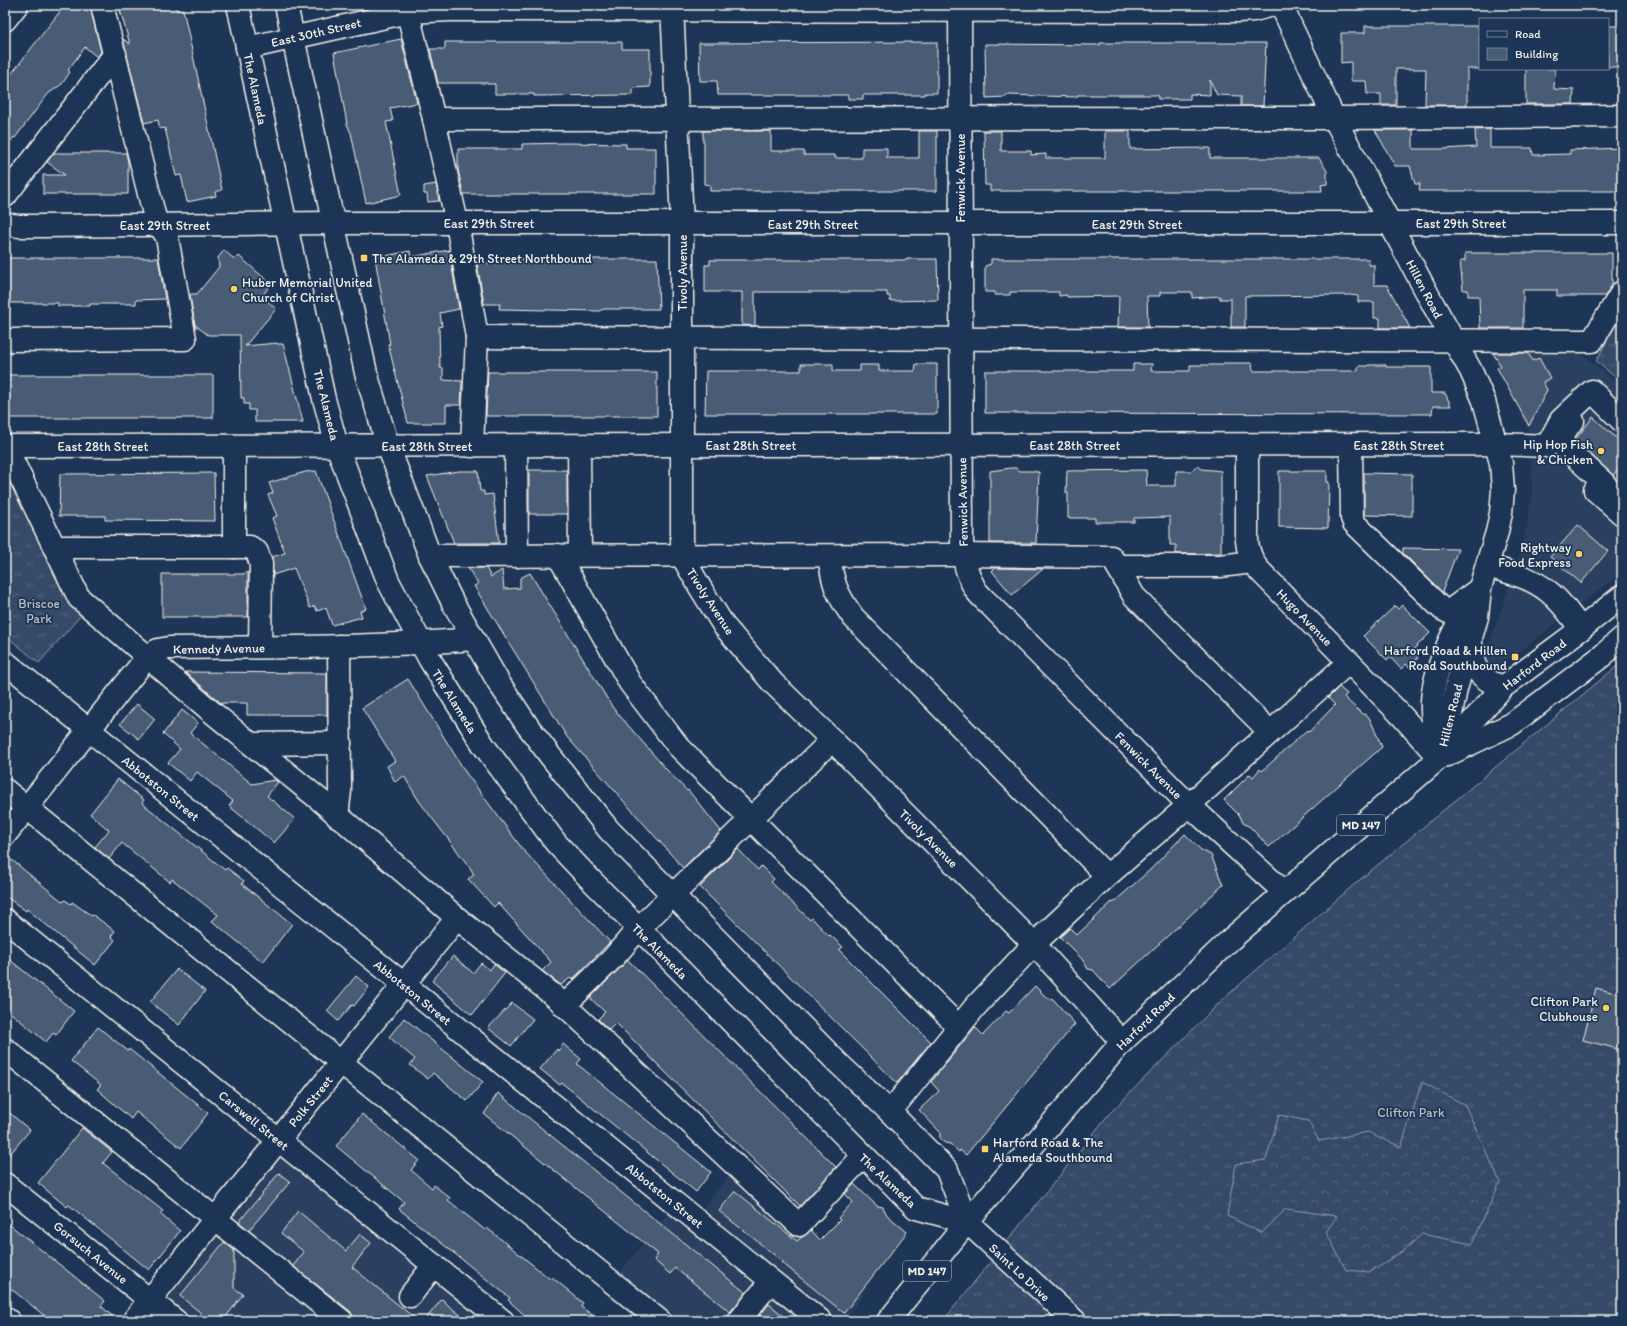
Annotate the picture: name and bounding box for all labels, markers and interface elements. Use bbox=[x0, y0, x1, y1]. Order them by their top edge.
street label: East 30th Street bbox=[270, 15, 363, 50]
legend bbox=[1479, 18, 1609, 70]
text: Road bbox=[1515, 27, 1541, 41]
text: Building bbox=[1515, 47, 1559, 61]
street label: The Alameda bbox=[241, 52, 270, 127]
street label: Fenwick Avenue bbox=[953, 133, 968, 223]
street label: East 29th Street bbox=[444, 216, 534, 231]
street label: East 29th Street bbox=[1416, 216, 1506, 231]
street label: East 29th Street bbox=[768, 217, 858, 232]
street label: East 29th Street bbox=[1092, 217, 1182, 232]
street label: East 29th Street bbox=[120, 218, 210, 233]
street label: Tivoly Avenue bbox=[675, 235, 690, 311]
place label: The Alameda & 29th Street Northbound bbox=[372, 251, 592, 266]
marker: The Alameda & 29th Street Northbound bbox=[359, 253, 369, 263]
street label: Hillen Road bbox=[1403, 257, 1446, 321]
place label: Huber Memorial United Church of Christ bbox=[242, 275, 373, 305]
marker: Huber Memorial United Church of Christ bbox=[229, 284, 239, 294]
street label: The Alameda bbox=[310, 368, 343, 443]
place label: Hip Hop Fish & Chicken bbox=[1523, 437, 1594, 467]
street label: East 28th Street bbox=[706, 438, 797, 453]
street label: East 28th Street bbox=[1030, 438, 1121, 453]
street label: East 28th Street bbox=[1354, 438, 1445, 453]
street label: East 28th Street bbox=[58, 439, 149, 454]
street label: East 28th Street bbox=[382, 439, 473, 454]
marker: Hip Hop Fish & Chicken bbox=[1596, 446, 1606, 456]
street label: Fenwick Avenue bbox=[954, 457, 971, 547]
place label: Rightway Food Express bbox=[1498, 540, 1571, 570]
marker: Rightway Food Express bbox=[1574, 549, 1584, 559]
street label: Tivoly Avenue bbox=[683, 565, 738, 638]
street label: Hugo Avenue bbox=[1274, 586, 1336, 649]
park label: Briscoe Park bbox=[18, 596, 60, 626]
street label: Harford Road bbox=[1499, 636, 1569, 693]
street label: Kennedy Avenue bbox=[173, 640, 265, 657]
place label: Harford Road & Hillen Road Southbound bbox=[1384, 643, 1507, 673]
marker: Harford Road & Hillen Road Southbound bbox=[1510, 652, 1520, 662]
street label: The Alameda bbox=[429, 666, 480, 736]
street label: Hillen Road bbox=[1435, 682, 1466, 748]
street label: Fenwick Avenue bbox=[1112, 729, 1185, 802]
street label: Abbotston Street bbox=[119, 753, 203, 824]
street label: Tivoly Avenue bbox=[896, 806, 961, 871]
road number: MD 147 bbox=[1337, 815, 1385, 835]
street label: The Alameda bbox=[629, 920, 691, 983]
street label: Abbotston Street bbox=[371, 957, 455, 1028]
street label: Harford Road bbox=[1113, 990, 1178, 1053]
place label: Clifton Park Clubhouse bbox=[1531, 994, 1598, 1024]
marker: Clifton Park Clubhouse bbox=[1601, 1003, 1611, 1013]
street label: Polk Street bbox=[285, 1073, 336, 1130]
street label: Carswell Street bbox=[216, 1088, 292, 1153]
park label: Clifton Park bbox=[1377, 1105, 1445, 1120]
place label: Harford Road & The Alameda Southbound bbox=[993, 1135, 1113, 1165]
marker: Harford Road & The Alameda Southbound bbox=[980, 1144, 990, 1154]
street label: The Alameda bbox=[856, 1150, 920, 1211]
street label: Abbotston Street bbox=[623, 1160, 707, 1231]
street label: Gorsuch Avenue bbox=[51, 1218, 131, 1287]
street label: Saint Lo Drive bbox=[986, 1240, 1053, 1304]
road number: MD 147 bbox=[903, 1261, 951, 1281]

